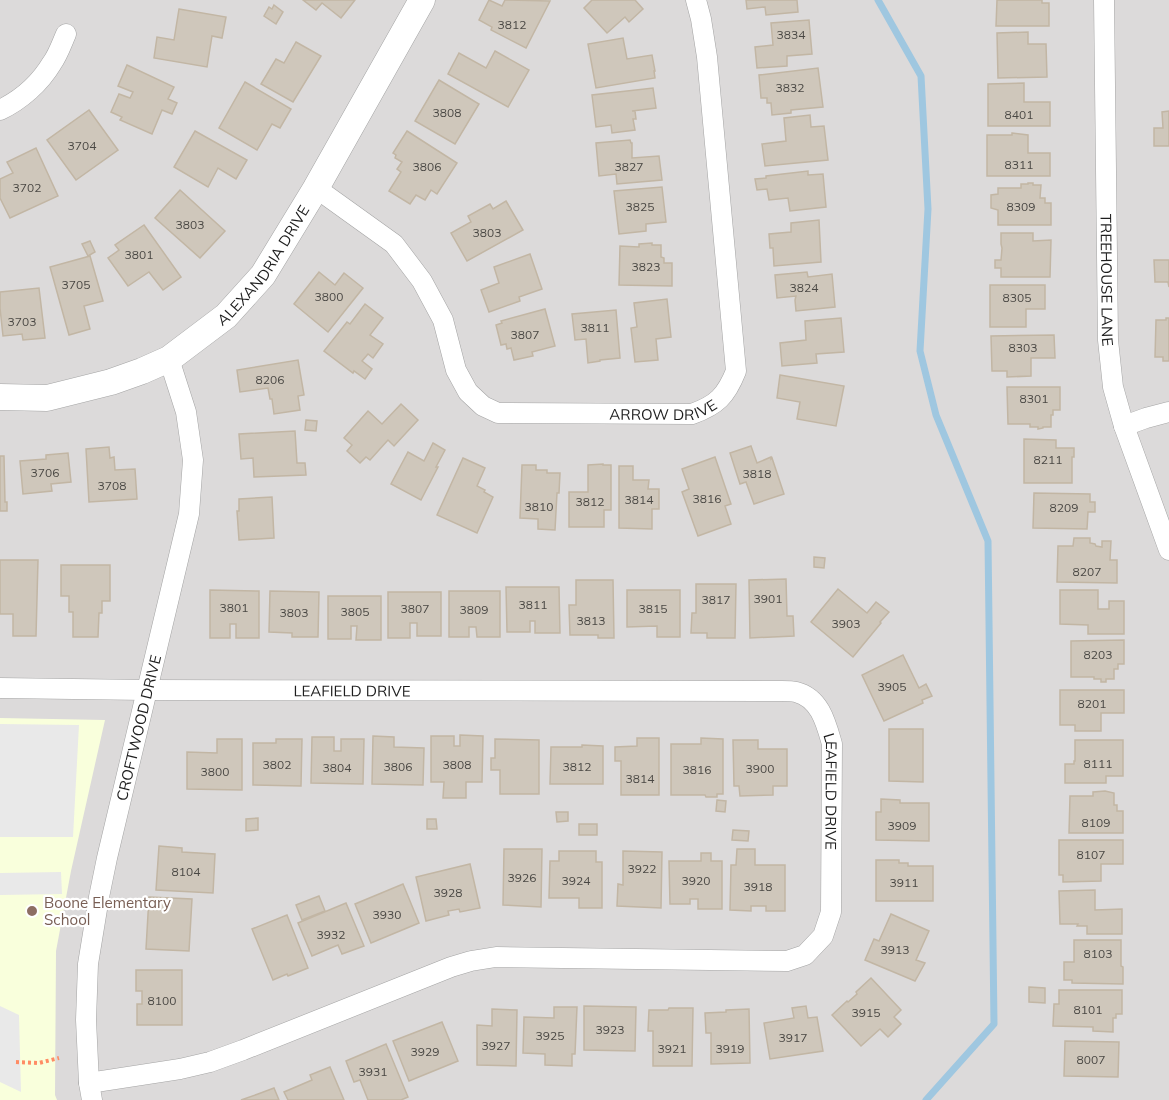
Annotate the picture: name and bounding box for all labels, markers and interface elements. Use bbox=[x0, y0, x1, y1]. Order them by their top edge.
house number: 3812 bbox=[498, 17, 526, 32]
house number: 3834 bbox=[777, 27, 805, 42]
house number: 3832 bbox=[776, 80, 804, 95]
house number: 3808 bbox=[433, 105, 461, 120]
house number: 8401 bbox=[1005, 107, 1033, 122]
house number: 3704 bbox=[68, 138, 96, 153]
house number: 8311 bbox=[1005, 157, 1033, 172]
house number: 3806 bbox=[413, 159, 441, 174]
house number: 3827 bbox=[615, 159, 643, 174]
house number: 3702 bbox=[13, 180, 41, 195]
house number: 3825 bbox=[626, 199, 654, 214]
house number: 8309 bbox=[1007, 199, 1035, 214]
street label: ALEXANDRIA DRIVE bbox=[213, 201, 313, 329]
street label: TREEHOUSE LANE bbox=[1097, 214, 1118, 347]
house number: 3803 bbox=[176, 217, 204, 232]
house number: 3803 bbox=[473, 225, 501, 240]
house number: 3801 bbox=[125, 247, 153, 262]
house number: 3823 bbox=[632, 259, 660, 274]
house number: 3705 bbox=[62, 277, 90, 292]
house number: 3824 bbox=[790, 280, 818, 295]
house number: 3800 bbox=[315, 289, 343, 304]
house number: 8305 bbox=[1003, 290, 1031, 305]
house number: 3703 bbox=[8, 314, 36, 329]
house number: 3811 bbox=[581, 320, 609, 335]
house number: 3807 bbox=[511, 327, 539, 342]
house number: 8303 bbox=[1009, 340, 1037, 355]
house number: 8206 bbox=[256, 372, 284, 387]
house number: 8301 bbox=[1020, 391, 1048, 406]
street label: ARROW DRIVE bbox=[609, 395, 720, 424]
house number: 8211 bbox=[1034, 452, 1062, 467]
house number: 3706 bbox=[31, 465, 59, 480]
house number: 3818 bbox=[743, 466, 771, 481]
house number: 3708 bbox=[98, 478, 126, 493]
house number: 3816 bbox=[693, 491, 721, 506]
house number: 3814 bbox=[625, 492, 653, 507]
house number: 3812 bbox=[576, 494, 604, 509]
house number: 3810 bbox=[525, 499, 553, 514]
house number: 8209 bbox=[1050, 500, 1078, 515]
house number: 8207 bbox=[1073, 564, 1101, 579]
house number: 3901 bbox=[754, 591, 782, 606]
house number: 3817 bbox=[702, 592, 730, 607]
house number: 3811 bbox=[519, 597, 547, 612]
house number: 3801 bbox=[220, 600, 248, 615]
house number: 3807 bbox=[401, 601, 429, 616]
house number: 3815 bbox=[639, 601, 667, 616]
house number: 3809 bbox=[460, 602, 488, 617]
house number: 3805 bbox=[341, 604, 369, 619]
house number: 3803 bbox=[280, 605, 308, 620]
house number: 3813 bbox=[577, 613, 605, 628]
house number: 3903 bbox=[832, 616, 860, 631]
house number: 8203 bbox=[1084, 647, 1112, 662]
street label: CROFTWOOD DRIVE bbox=[111, 653, 165, 803]
house number: 3905 bbox=[878, 679, 906, 694]
street label: LEAFIELD DRIVE bbox=[293, 681, 411, 700]
house number: 8201 bbox=[1078, 696, 1106, 711]
street label: LEAFIELD DRIVE bbox=[820, 731, 842, 850]
house number: 8111 bbox=[1084, 756, 1112, 771]
house number: 3802 bbox=[263, 757, 291, 772]
house number: 3808 bbox=[443, 757, 471, 772]
house number: 3806 bbox=[384, 759, 412, 774]
house number: 3812 bbox=[563, 759, 591, 774]
house number: 3804 bbox=[323, 760, 351, 775]
house number: 3900 bbox=[746, 761, 774, 776]
house number: 3816 bbox=[683, 762, 711, 777]
house number: 3800 bbox=[201, 764, 229, 779]
house number: 3814 bbox=[626, 771, 654, 786]
house number: 8109 bbox=[1082, 815, 1110, 830]
house number: 3909 bbox=[888, 818, 916, 833]
house number: 8107 bbox=[1077, 847, 1105, 862]
house number: 3922 bbox=[628, 861, 656, 876]
house number: 8104 bbox=[172, 864, 200, 879]
house number: 3926 bbox=[508, 870, 536, 885]
house number: 3924 bbox=[562, 873, 590, 888]
house number: 3920 bbox=[682, 873, 710, 888]
house number: 3911 bbox=[890, 875, 918, 890]
house number: 3918 bbox=[744, 879, 772, 894]
house number: 3928 bbox=[434, 885, 462, 900]
place label: Boone Elementary School bbox=[44, 893, 171, 929]
marker: Boone Elementary School bbox=[25, 904, 39, 918]
house number: 3930 bbox=[373, 907, 401, 922]
house number: 3932 bbox=[317, 927, 345, 942]
house number: 3913 bbox=[881, 942, 909, 957]
house number: 8103 bbox=[1084, 946, 1112, 961]
house number: 8100 bbox=[148, 993, 176, 1008]
house number: 8101 bbox=[1074, 1002, 1102, 1017]
house number: 3915 bbox=[852, 1005, 880, 1020]
house number: 3923 bbox=[596, 1022, 624, 1037]
house number: 3925 bbox=[536, 1028, 564, 1043]
house number: 3917 bbox=[779, 1030, 807, 1045]
house number: 3927 bbox=[482, 1038, 510, 1053]
house number: 3921 bbox=[658, 1041, 686, 1056]
house number: 3919 bbox=[716, 1041, 744, 1056]
house number: 3929 bbox=[411, 1044, 439, 1059]
house number: 8007 bbox=[1077, 1052, 1105, 1067]
house number: 3931 bbox=[359, 1064, 387, 1079]

